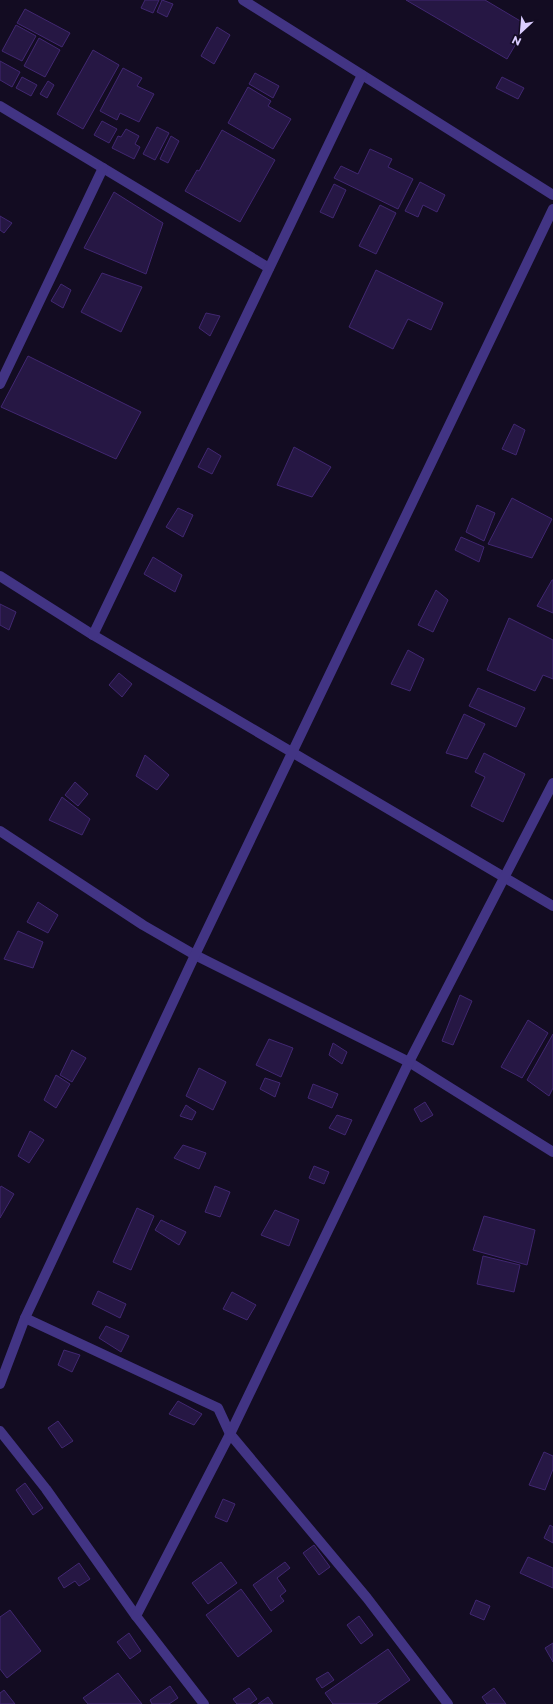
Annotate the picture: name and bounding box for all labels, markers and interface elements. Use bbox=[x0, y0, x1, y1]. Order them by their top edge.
north arrow bbox=[501, 12, 541, 52]
text: N bbox=[510, 33, 524, 49]

